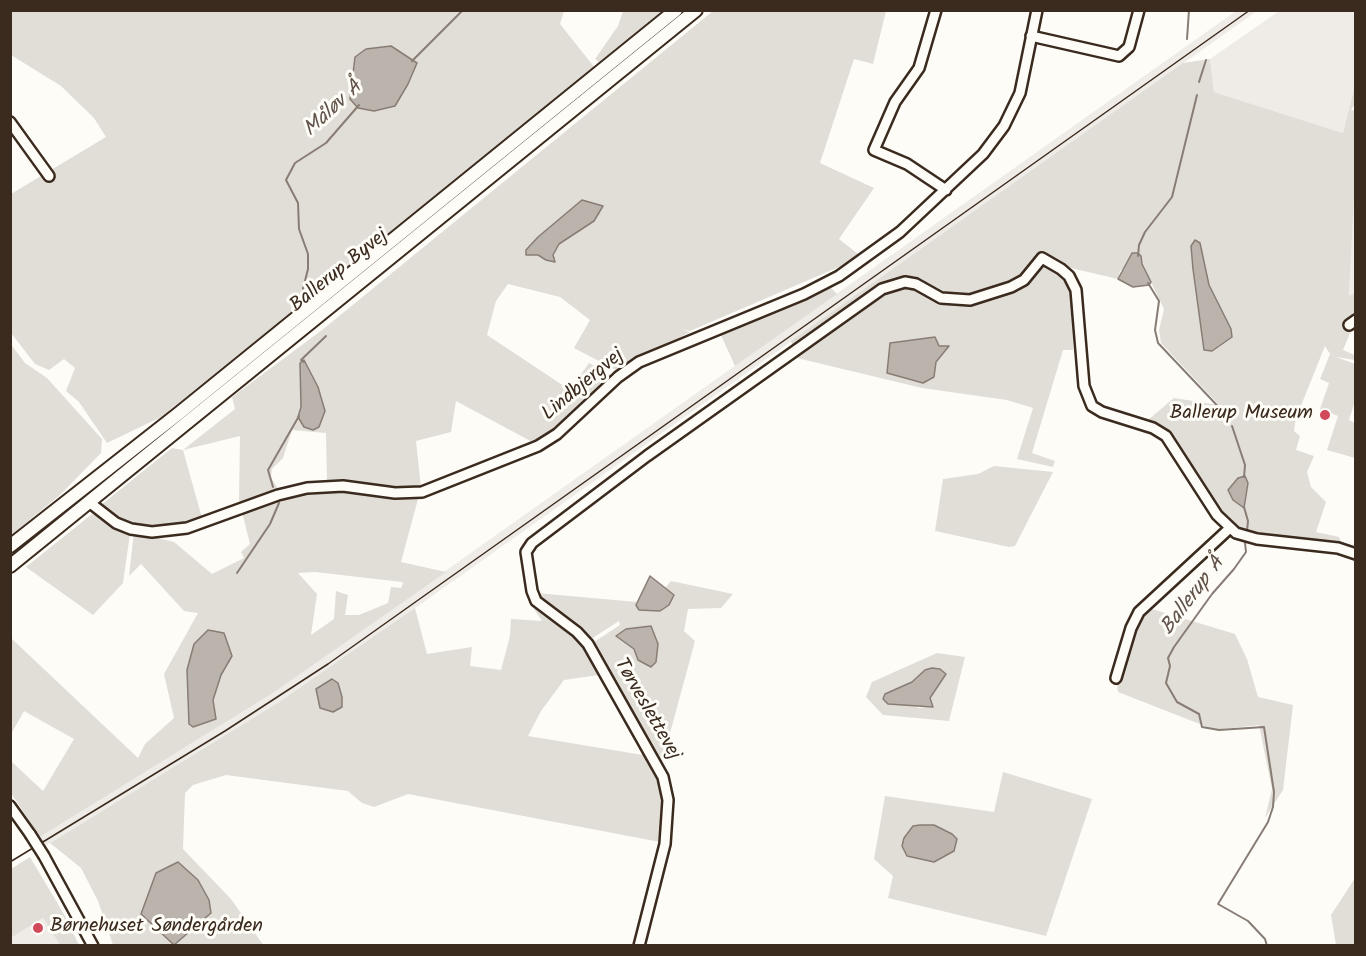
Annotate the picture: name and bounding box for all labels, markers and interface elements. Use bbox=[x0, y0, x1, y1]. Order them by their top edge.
water label: Måløv Å bbox=[299, 76, 369, 144]
street label: Ballerup Byvej bbox=[286, 225, 394, 319]
street label: Lindbjergvej bbox=[538, 345, 630, 427]
place label: Ballerup Museum bbox=[1170, 403, 1313, 427]
marker: Ballerup Museum bbox=[1318, 408, 1332, 422]
water label: Ballerup Å bbox=[1156, 553, 1232, 641]
street label: Tørveslettevej bbox=[607, 655, 685, 765]
place label: Børnehuset Søndergården bbox=[50, 916, 263, 940]
marker: Børnehuset Søndergården bbox=[31, 921, 45, 935]

